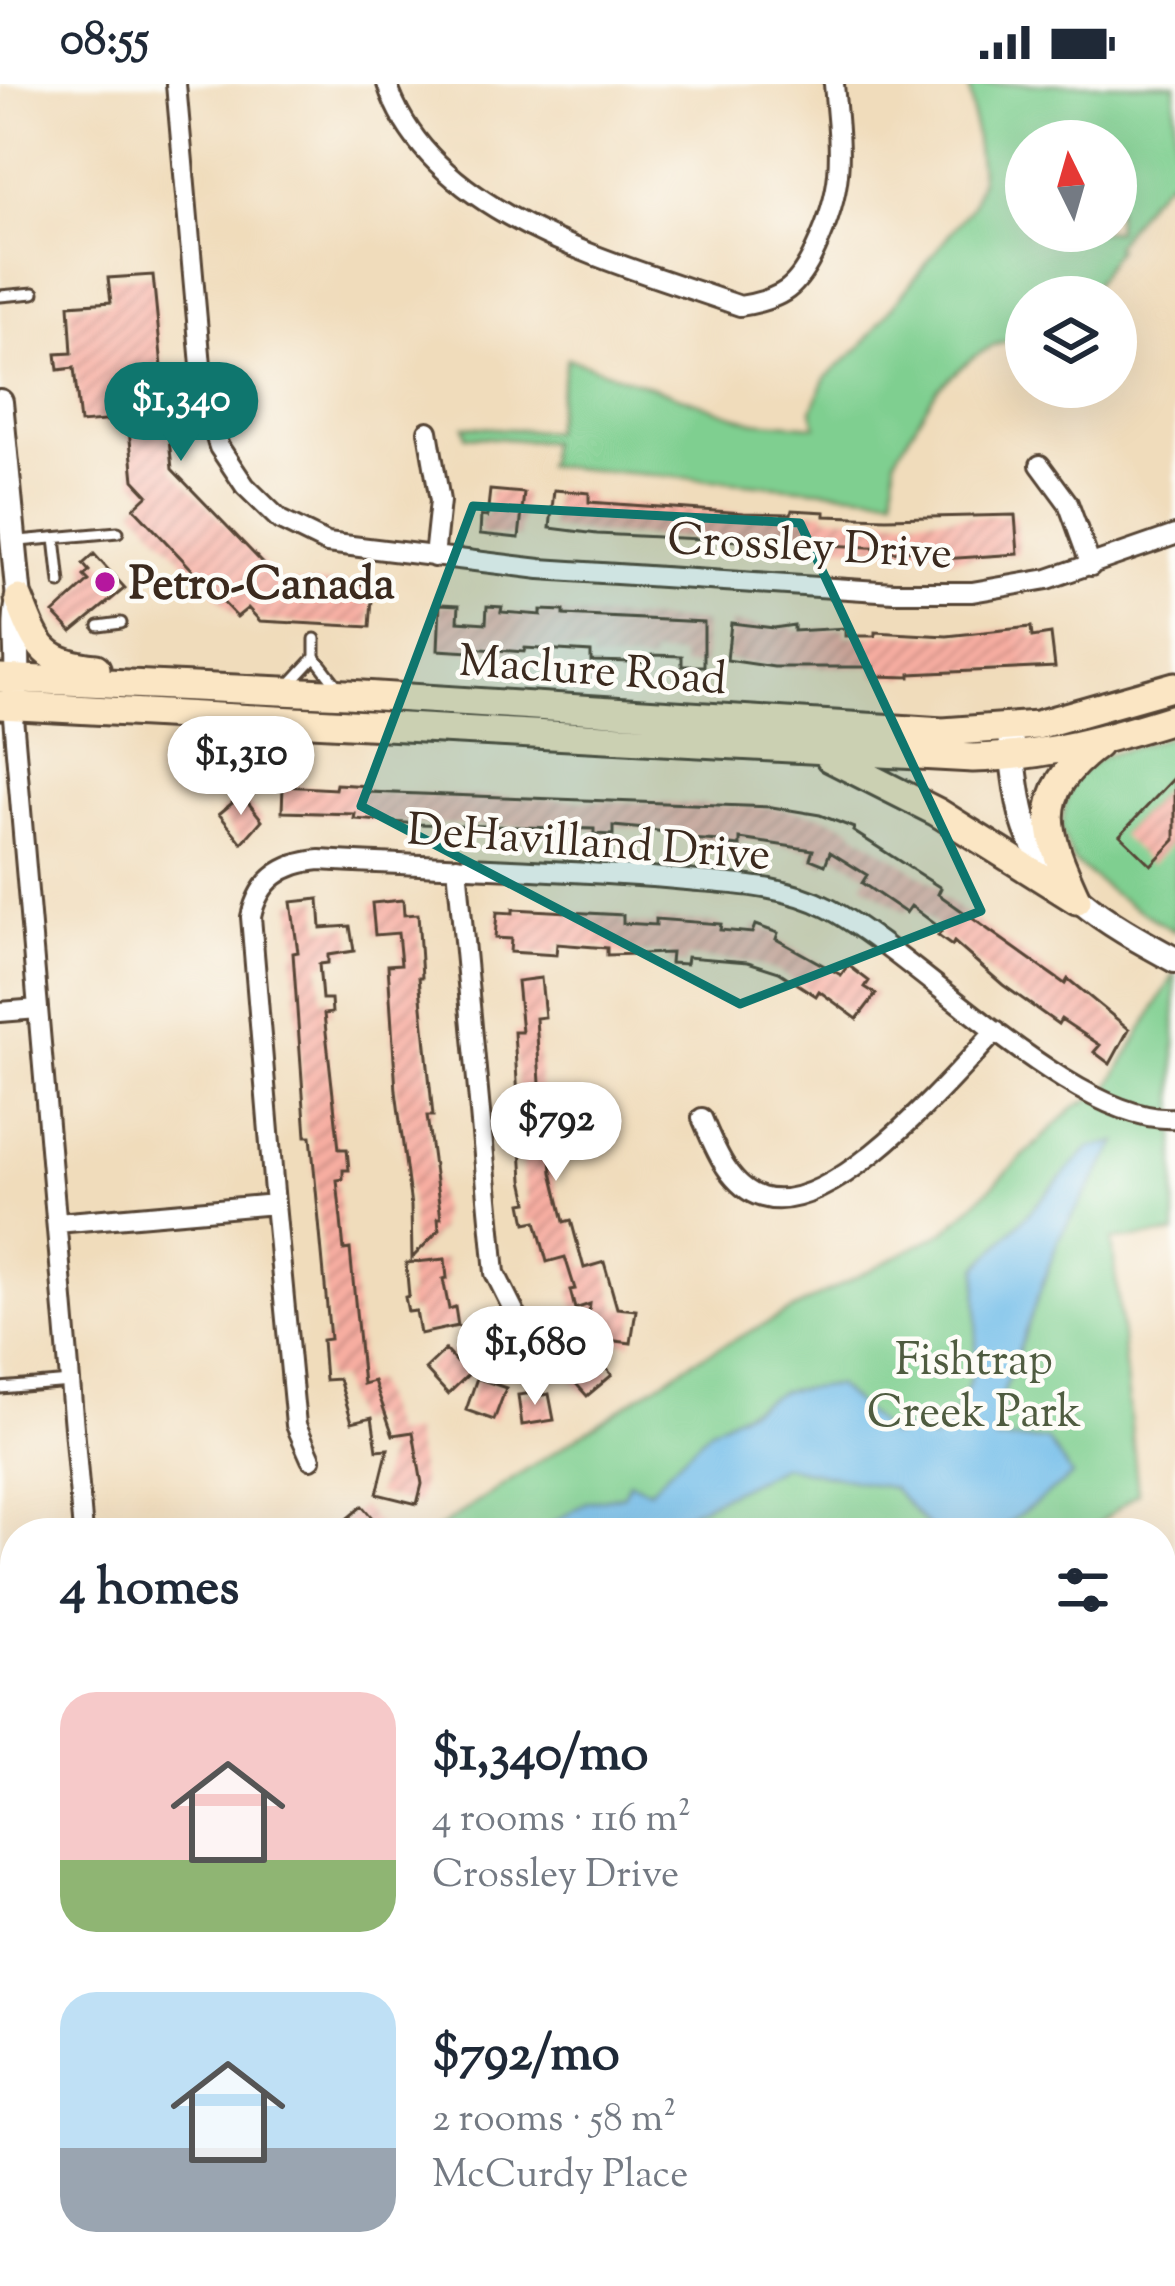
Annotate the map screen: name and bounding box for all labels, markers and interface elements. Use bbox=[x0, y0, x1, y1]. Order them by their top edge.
text: 08:55 bbox=[60, 10, 149, 75]
north arrow bbox=[1005, 120, 1137, 252]
map controls bbox=[1005, 120, 1137, 408]
button: layers bbox=[1005, 276, 1137, 408]
pin: $1,340 bbox=[83, 362, 279, 464]
text: $1,340 bbox=[131, 373, 231, 429]
street label: Crossley Drive bbox=[666, 510, 954, 589]
place label: Petro-Canada bbox=[129, 555, 395, 620]
marker: Petro-Canada bbox=[92, 569, 118, 595]
street label: Maclure Road bbox=[457, 632, 729, 715]
pin: $1,310 bbox=[143, 716, 339, 818]
text: $1,310 bbox=[194, 727, 288, 783]
street label: DeHavilland Drive bbox=[405, 800, 772, 891]
pin: $792 bbox=[485, 1082, 627, 1184]
text: $792 bbox=[518, 1093, 594, 1149]
pin: $1,680 bbox=[437, 1306, 633, 1408]
text: $1,680 bbox=[484, 1317, 586, 1373]
park label: Fishtrap Creek Park bbox=[867, 1331, 1081, 1448]
text: 4 homes bbox=[60, 1554, 239, 1627]
icon: filters bbox=[1050, 1557, 1116, 1623]
text: $1,340/mo bbox=[432, 1720, 648, 1793]
icon: home bbox=[156, 1740, 300, 1884]
text: 4 rooms · 116 m² bbox=[432, 1793, 691, 1849]
text: Crossley Drive bbox=[432, 1849, 679, 1905]
text: $792/mo bbox=[432, 2020, 620, 2093]
icon: home bbox=[156, 2040, 300, 2184]
text: 2 rooms · 58 m² bbox=[432, 2093, 676, 2149]
text: McCurdy Place bbox=[432, 2149, 688, 2205]

